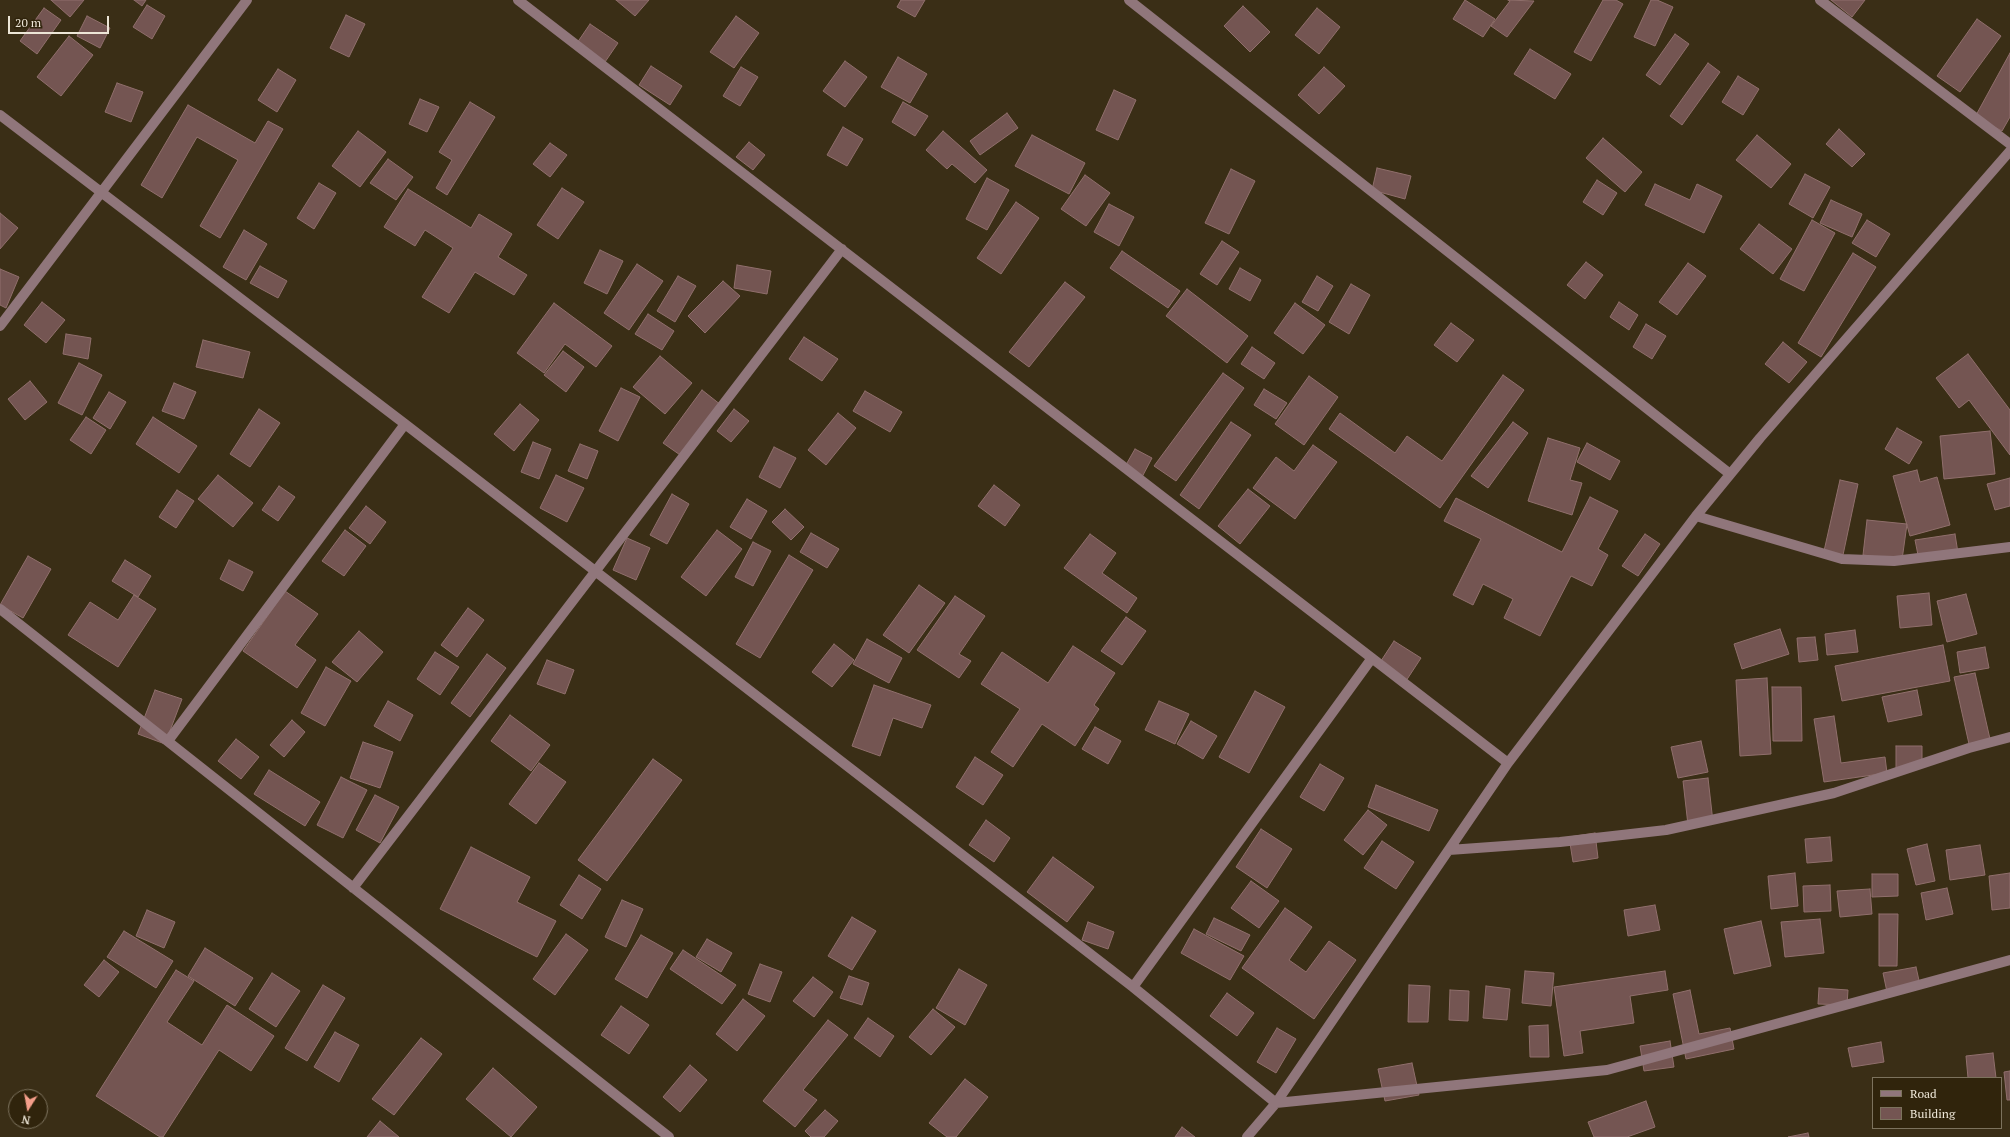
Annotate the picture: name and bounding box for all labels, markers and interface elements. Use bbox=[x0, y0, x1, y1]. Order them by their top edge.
scale bar bbox=[10, 8, 111, 34]
text: 20 m bbox=[15, 15, 41, 30]
legend bbox=[1872, 1077, 2002, 1129]
text: Road bbox=[1910, 1086, 1937, 1101]
north arrow bbox=[8, 1089, 48, 1129]
text: Building bbox=[1910, 1106, 1955, 1121]
text: N bbox=[20, 1112, 31, 1127]

